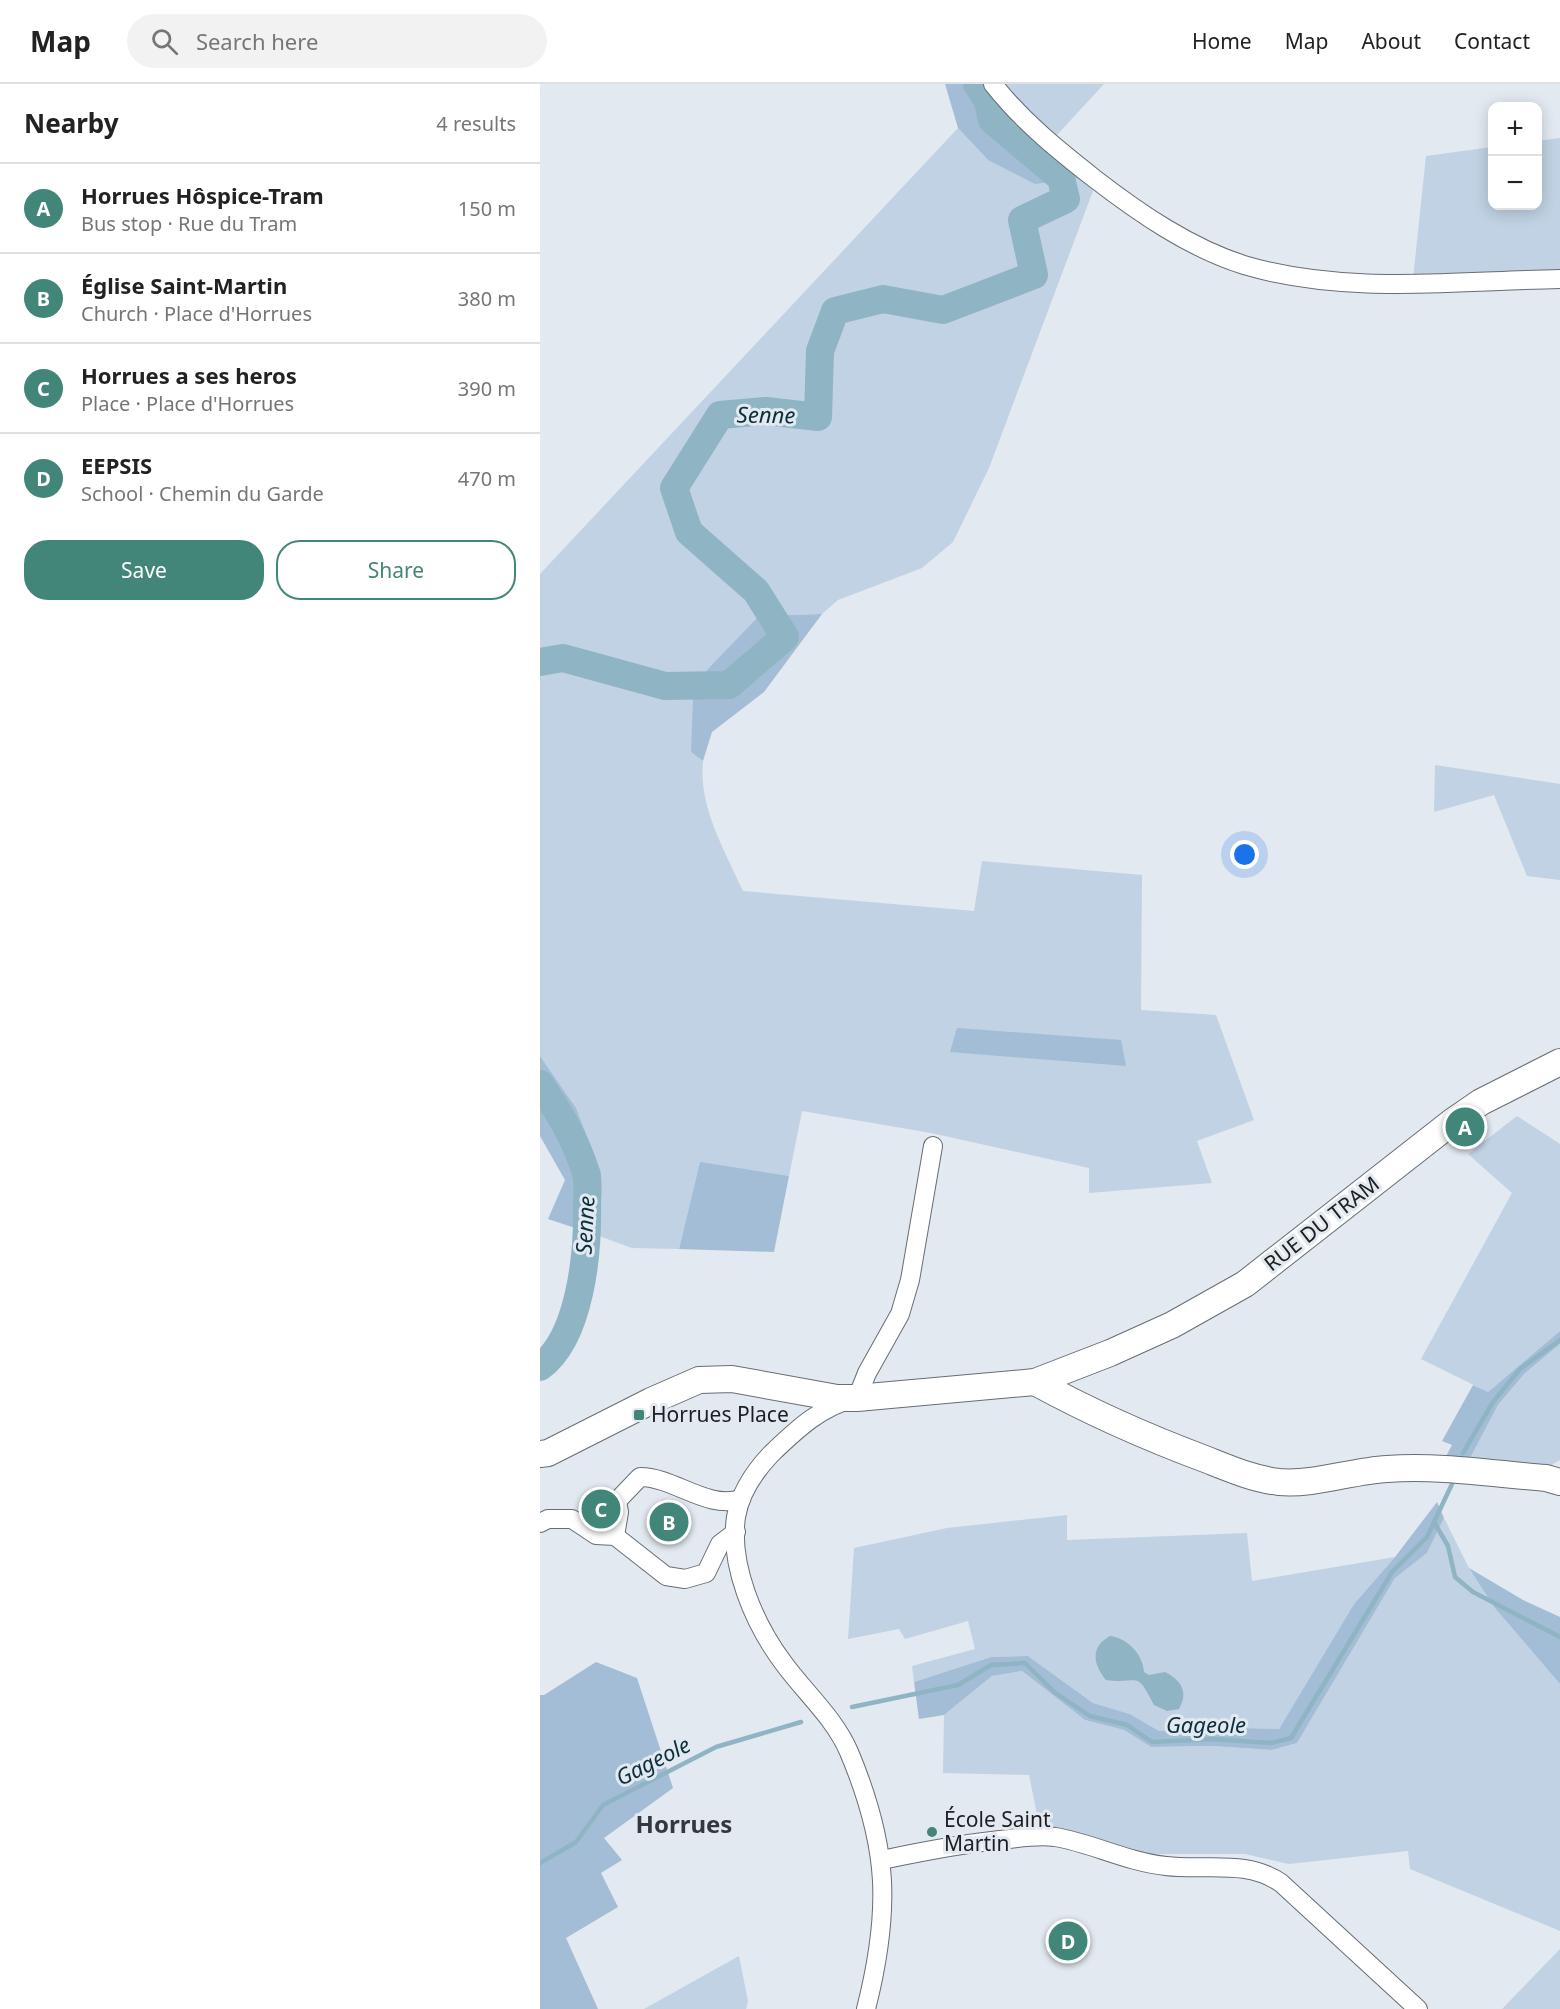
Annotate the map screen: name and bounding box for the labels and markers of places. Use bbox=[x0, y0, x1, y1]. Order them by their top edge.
pin: A bbox=[1446, 1104, 1484, 1150]
place label: Horrues Place bbox=[651, 1400, 789, 1428]
marker: Horrues Place bbox=[632, 1408, 646, 1422]
pin: C bbox=[582, 1486, 620, 1532]
pin: B bbox=[650, 1500, 688, 1544]
place label: École Saint Martin bbox=[944, 1805, 1051, 1857]
marker: École Saint Martin bbox=[925, 1825, 939, 1839]
pin: D bbox=[1048, 1918, 1088, 1964]

